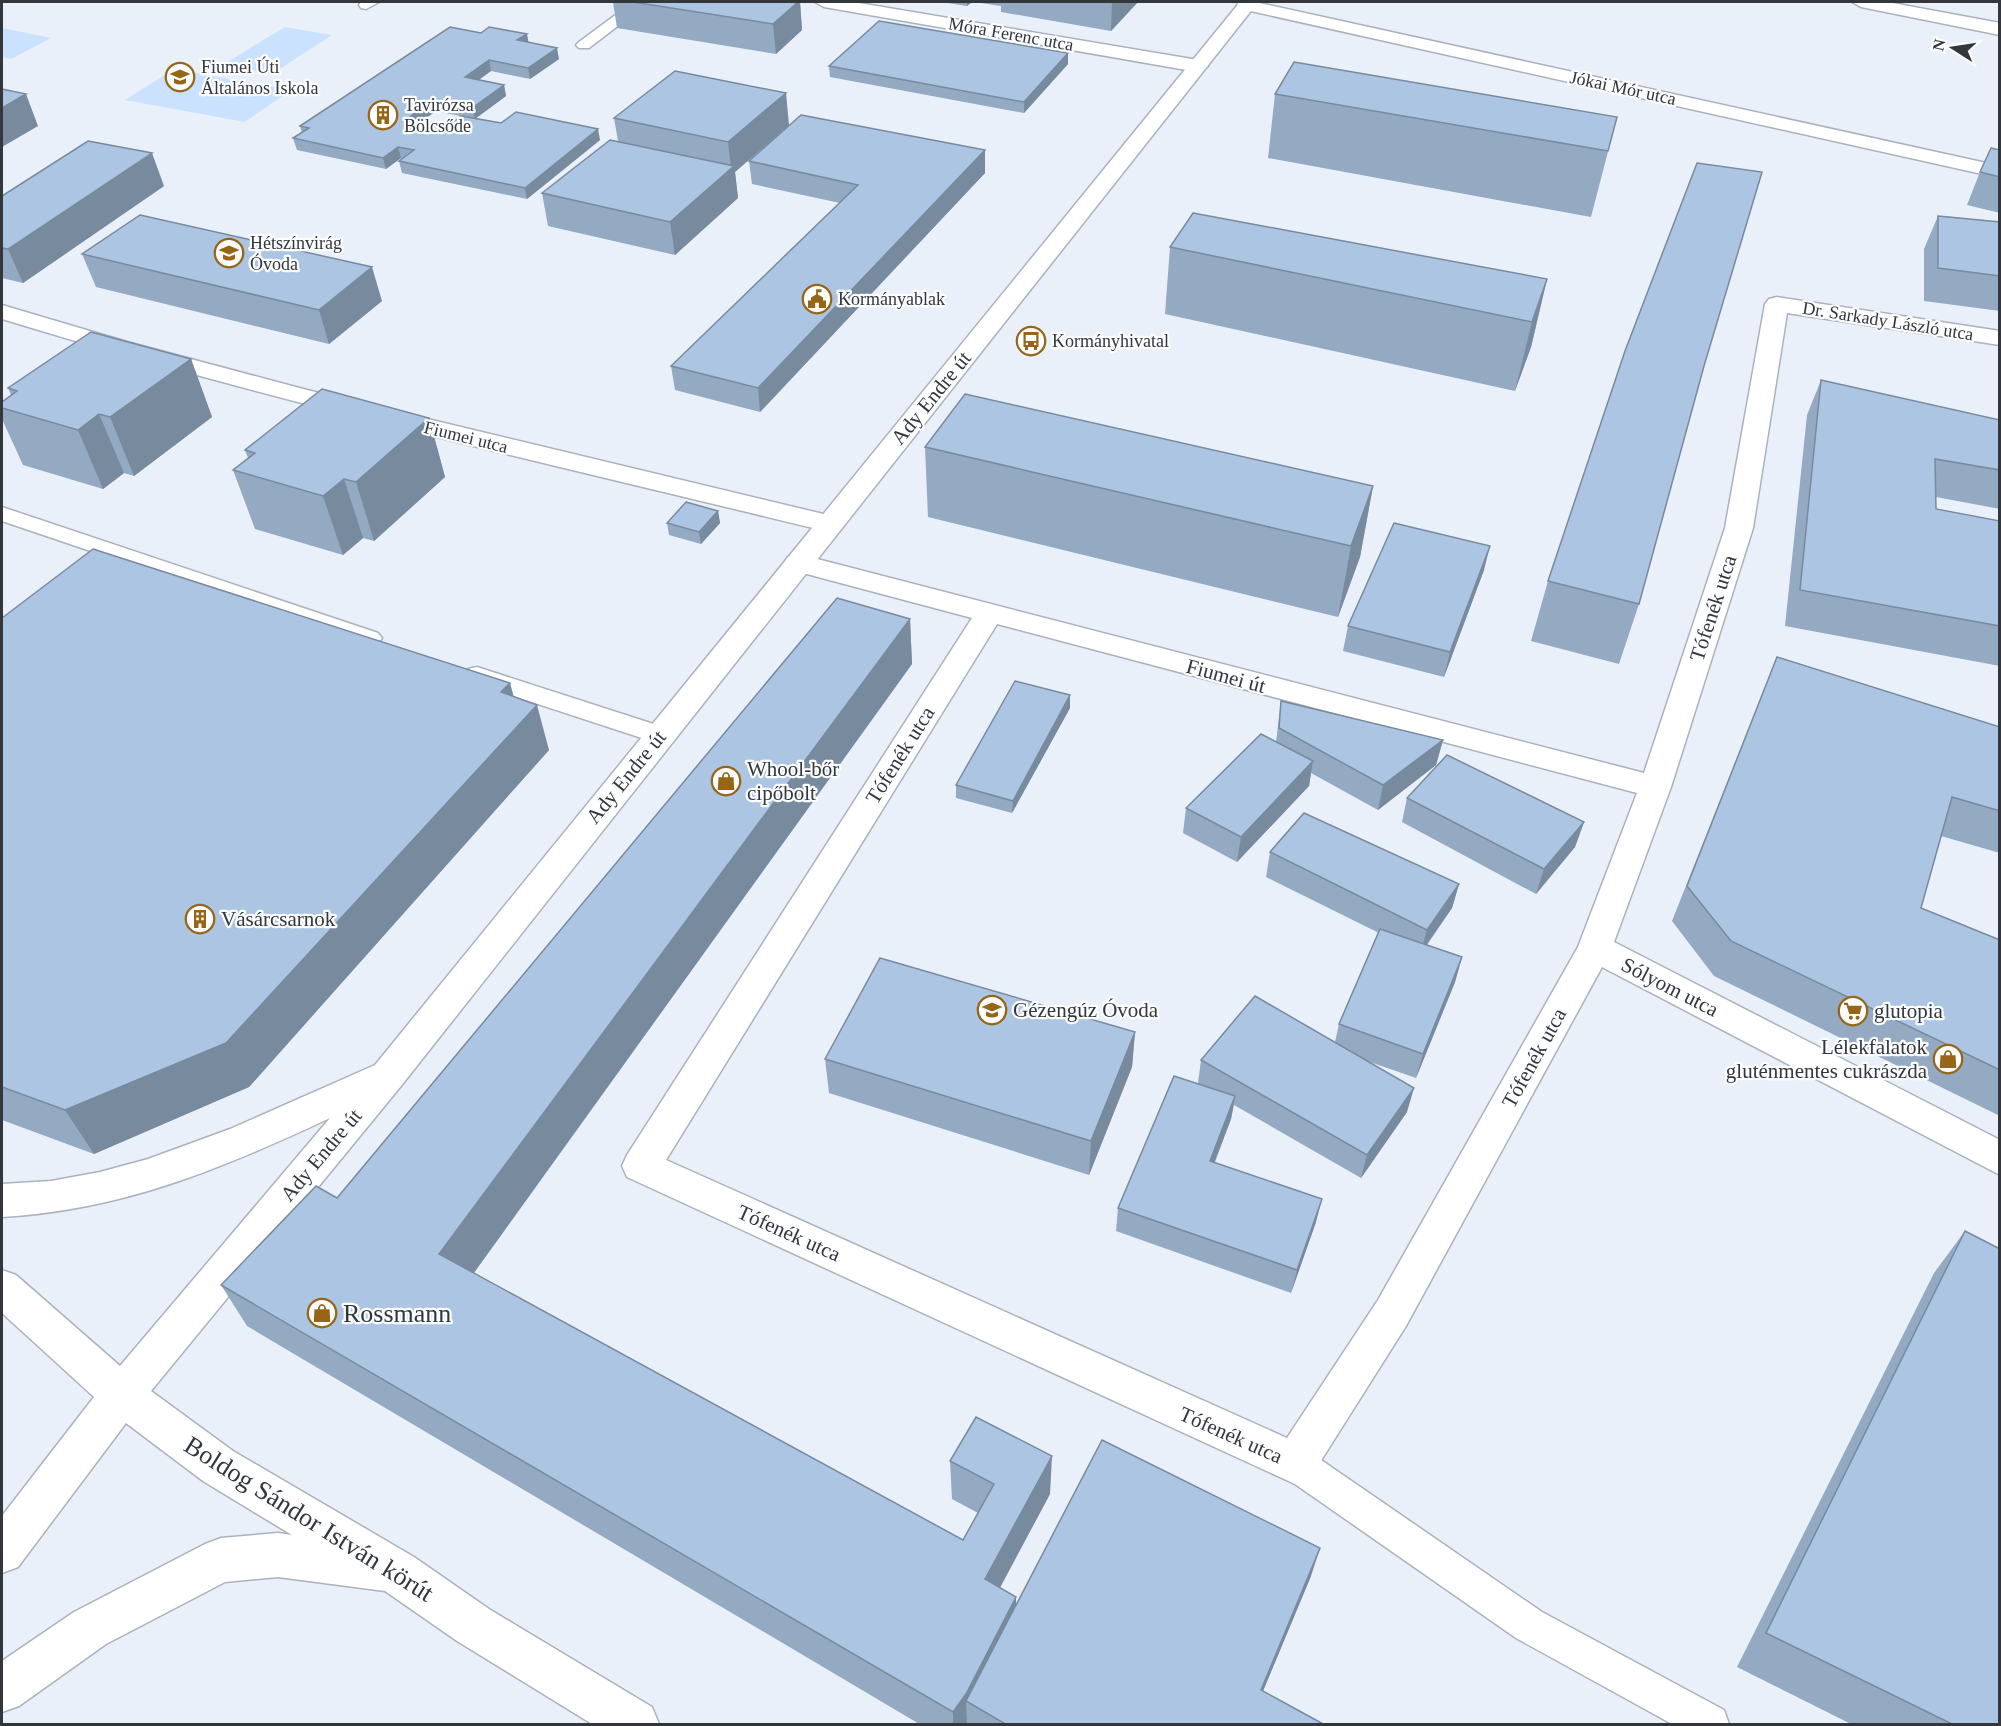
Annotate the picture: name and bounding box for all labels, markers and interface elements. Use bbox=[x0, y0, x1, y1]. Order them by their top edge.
street label: Móra Ferenc utca bbox=[947, 13, 1075, 55]
north arrow bbox=[1923, 18, 1983, 78]
text: N bbox=[1929, 37, 1948, 52]
place label: Fiumei Úti Általános Iskola bbox=[201, 56, 318, 98]
school or university icon: Fiumei Úti Általános Iskola bbox=[164, 61, 196, 93]
street label: Jókai Mór utca bbox=[1568, 67, 1678, 109]
place label: Tavirózsa Bölcsőde bbox=[404, 95, 474, 136]
building icon: Tavirózsa Bölcsőde bbox=[367, 99, 399, 131]
place label: Hétszínvirág Óvoda bbox=[250, 233, 342, 274]
school or university icon: Hétszínvirág Óvoda bbox=[213, 237, 245, 269]
public building icon: Kormányablak bbox=[801, 283, 833, 315]
place label: Kormányablak bbox=[838, 289, 945, 309]
street label: Dr. Sarkady László utca bbox=[1801, 298, 1975, 344]
bus stop icon: Kormányhivatal bbox=[1015, 325, 1047, 357]
place label: Kormányhivatal bbox=[1052, 331, 1169, 351]
street label: Ady Endre út bbox=[886, 346, 976, 450]
street label: Fiumei utca bbox=[422, 417, 510, 457]
street label: Tófenék utca bbox=[1685, 551, 1742, 664]
street label: Fiumei út bbox=[1184, 654, 1268, 698]
street label: Tófenék utca bbox=[861, 701, 940, 808]
street label: Ady Endre út bbox=[581, 725, 671, 829]
place label: Whool-bőr cipőbolt bbox=[747, 757, 839, 805]
shop icon: Whool-bőr cipőbolt bbox=[710, 765, 742, 797]
building icon: Vásárcsarnok bbox=[184, 903, 216, 935]
place label: Vásárcsarnok bbox=[221, 907, 336, 931]
street label: Sólyom utca bbox=[1618, 952, 1723, 1022]
school or university icon: Gézengúz Óvoda bbox=[976, 994, 1008, 1026]
supermarket icon: glutopia bbox=[1837, 995, 1869, 1027]
place label: Gézengúz Óvoda bbox=[1013, 998, 1159, 1022]
place label: glutopia bbox=[1874, 999, 1944, 1023]
street label: Tófenék utca bbox=[1497, 1003, 1572, 1112]
place label: Lélekfalatok gluténmentes cukrászda bbox=[1726, 1035, 1928, 1083]
shop icon: Lélekfalatok gluténmentes cukrászda bbox=[1932, 1043, 1964, 1075]
street label: Ady Endre út bbox=[275, 1104, 367, 1206]
street label: Tófenék utca bbox=[734, 1200, 845, 1267]
shop icon: Rossmann bbox=[306, 1297, 338, 1329]
place label: Rossmann bbox=[343, 1299, 451, 1328]
street label: Tófenék utca bbox=[1176, 1402, 1287, 1469]
street label: Boldog Sándor István körút bbox=[179, 1430, 440, 1608]

